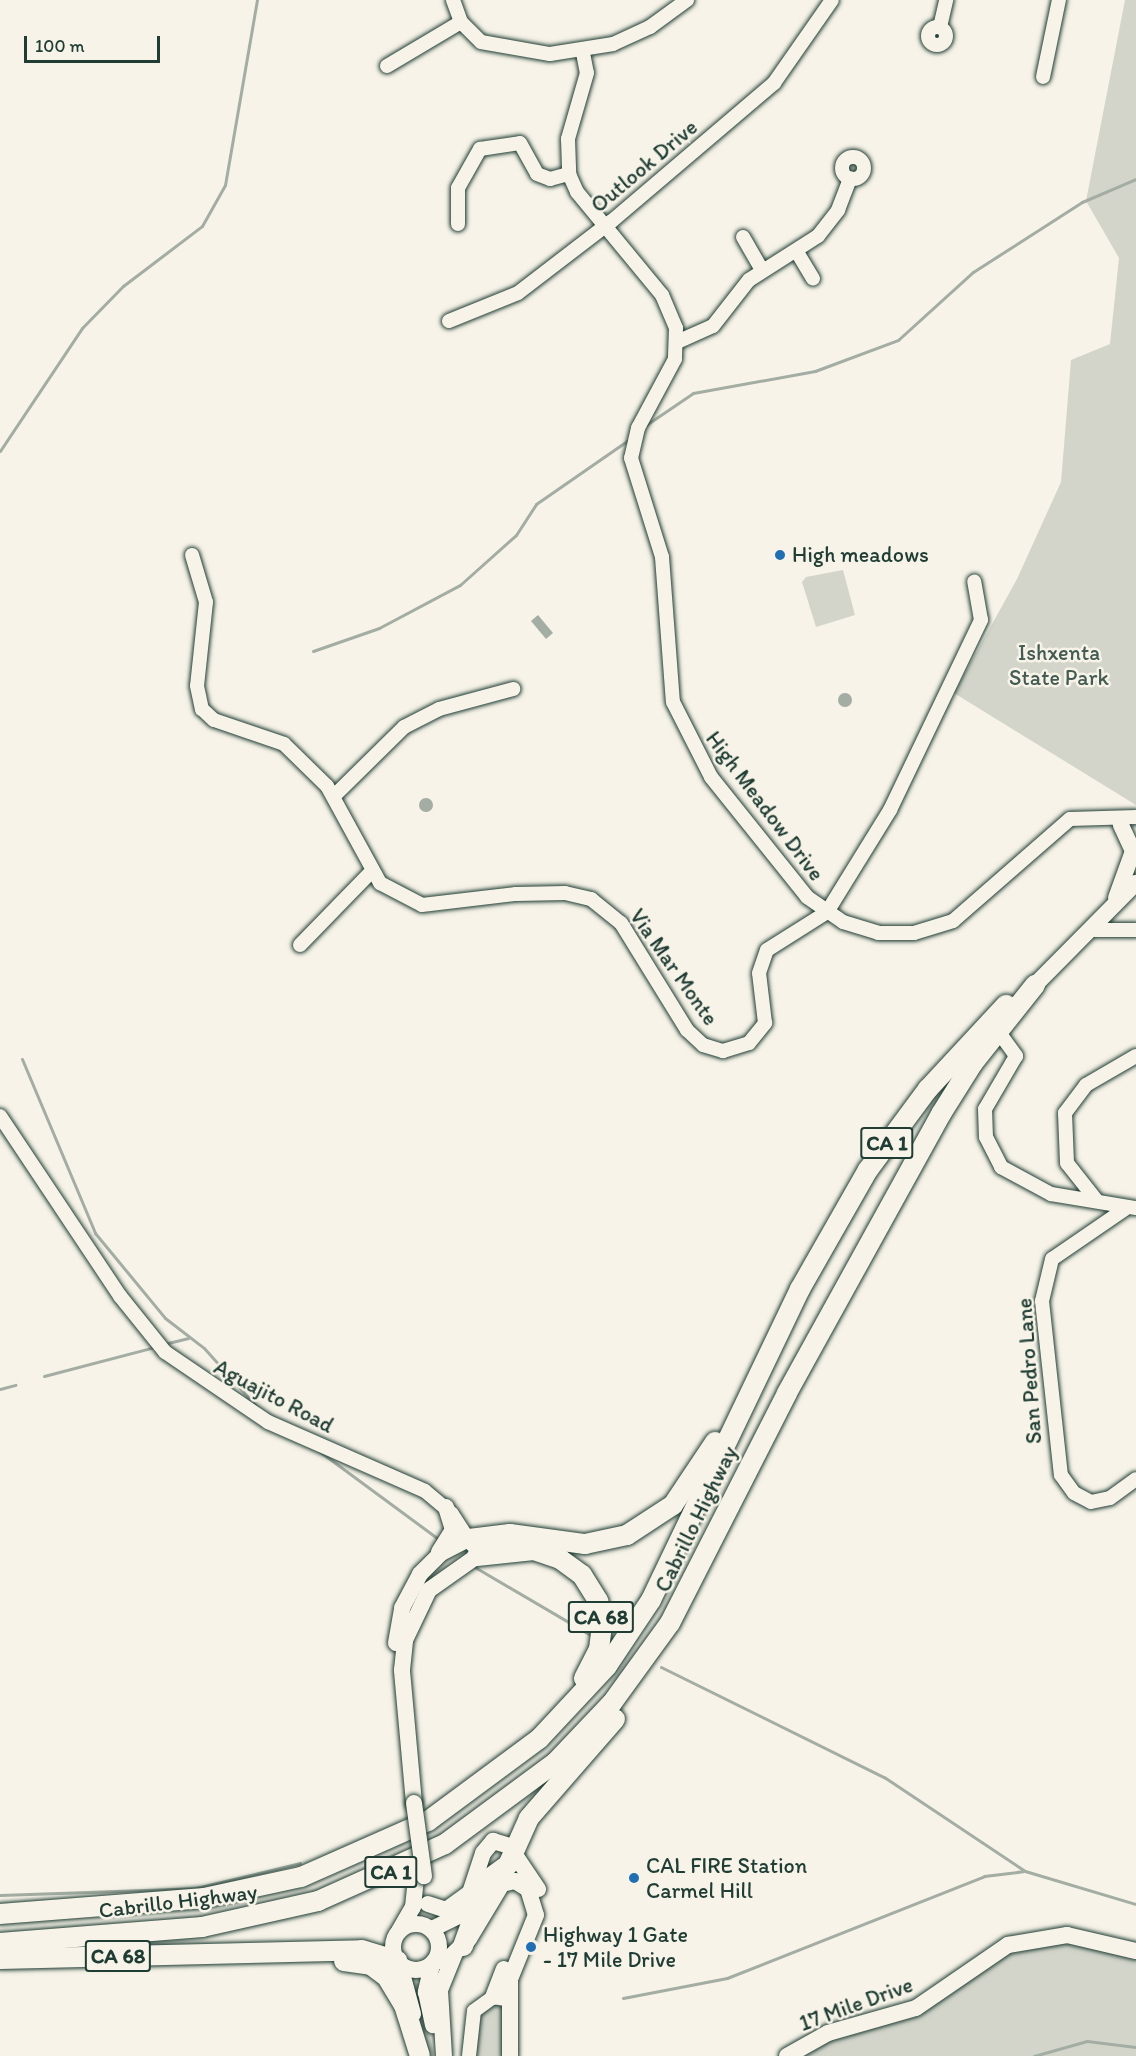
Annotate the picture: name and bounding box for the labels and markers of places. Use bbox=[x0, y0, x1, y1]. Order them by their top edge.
place label: High meadows bbox=[792, 542, 928, 568]
marker: High meadows bbox=[773, 548, 787, 562]
place label: CAL FIRE Station Carmel Hill bbox=[646, 1852, 810, 1904]
marker: CAL FIRE Station Carmel Hill bbox=[627, 1871, 641, 1885]
place label: Highway 1 Gate - 17 Mile Drive bbox=[543, 1921, 688, 1972]
marker: Highway 1 Gate - 17 Mile Drive bbox=[524, 1940, 538, 1954]

